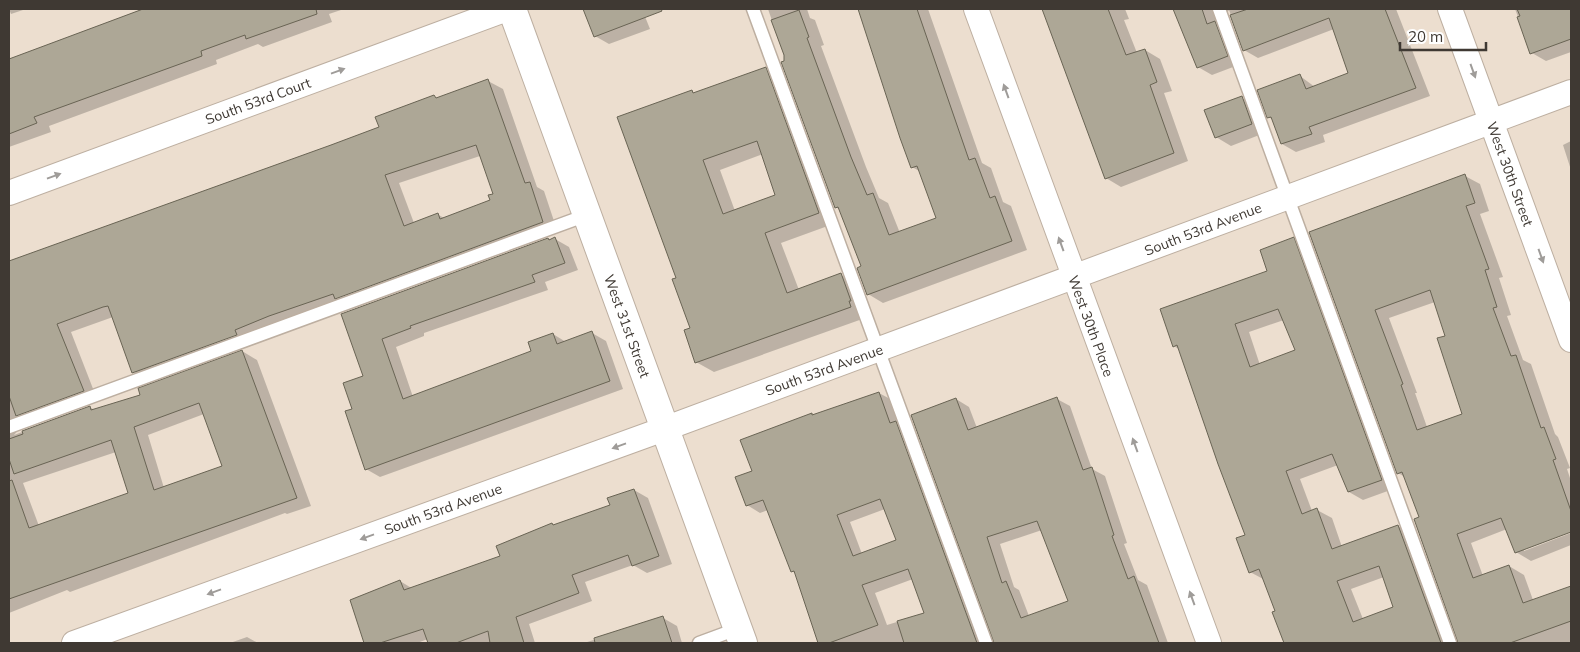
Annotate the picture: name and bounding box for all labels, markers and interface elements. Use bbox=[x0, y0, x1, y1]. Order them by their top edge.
scale bar bbox=[1400, 20, 1486, 52]
text: 20 m bbox=[1408, 27, 1443, 46]
one-way arrow bbox=[1469, 64, 1477, 79]
one-way arrow bbox=[331, 67, 346, 74]
street label: South 53rd Court bbox=[203, 74, 313, 128]
one-way arrow bbox=[1002, 83, 1010, 98]
street label: West 30th Street bbox=[1483, 119, 1537, 229]
one-way arrow bbox=[47, 172, 62, 179]
street label: South 53rd Avenue bbox=[1142, 198, 1264, 260]
one-way arrow bbox=[1057, 236, 1064, 251]
one-way arrow bbox=[1538, 249, 1545, 264]
street label: West 31st Street bbox=[600, 272, 654, 380]
street label: West 30th Place bbox=[1064, 273, 1118, 379]
street label: South 53rd Avenue bbox=[763, 340, 885, 400]
one-way arrow bbox=[1131, 437, 1139, 452]
one-way arrow bbox=[611, 443, 626, 450]
street label: South 53rd Avenue bbox=[382, 479, 504, 539]
one-way arrow bbox=[359, 533, 374, 541]
one-way arrow bbox=[207, 589, 222, 596]
one-way arrow bbox=[1188, 590, 1195, 605]

